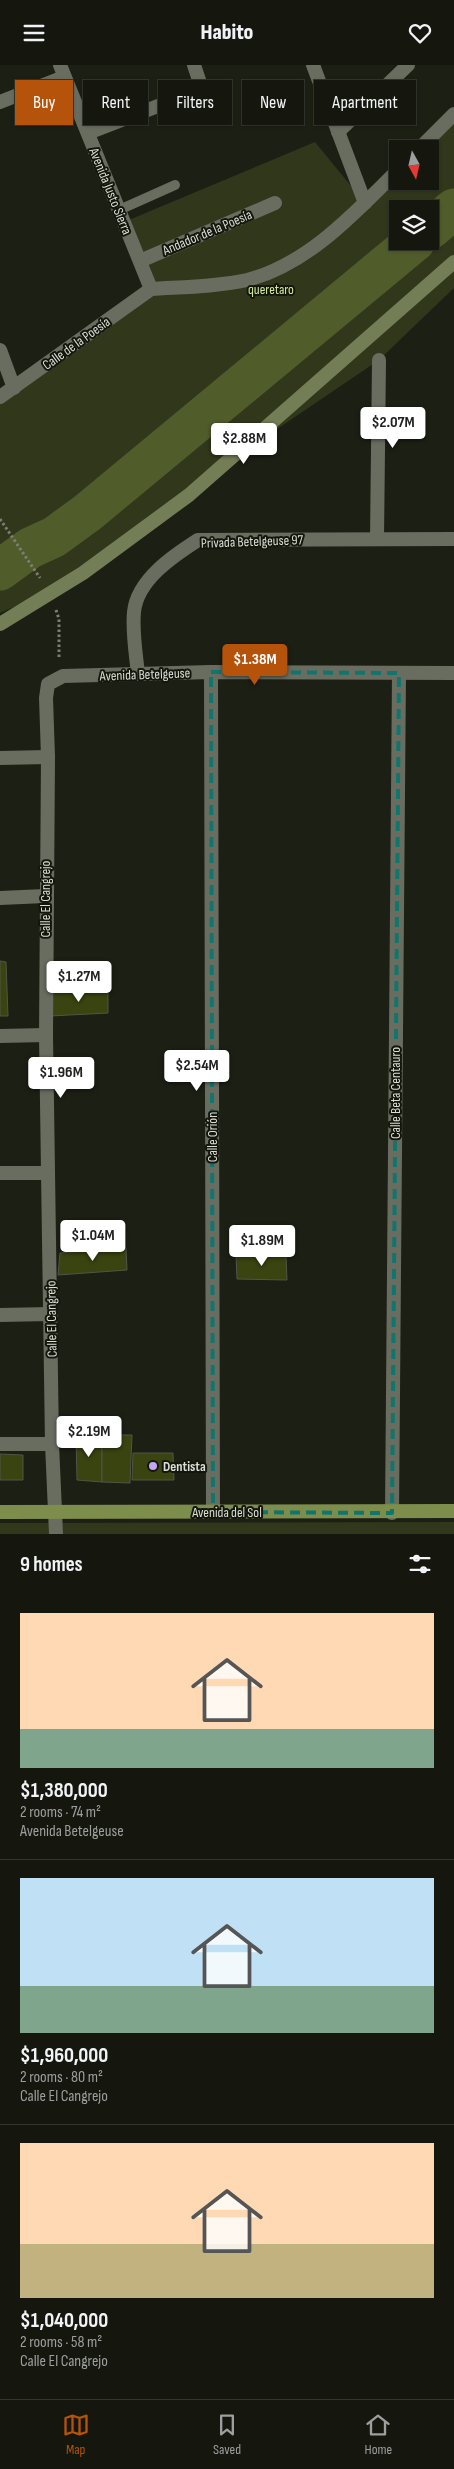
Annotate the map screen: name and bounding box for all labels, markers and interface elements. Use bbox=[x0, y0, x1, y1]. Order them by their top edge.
icon: menu bbox=[20, 19, 48, 47]
text: Habito bbox=[201, 19, 253, 46]
icon: heart bbox=[406, 19, 434, 47]
chip: Buy bbox=[15, 80, 73, 125]
chip: Rent bbox=[83, 80, 148, 125]
chip: Filters bbox=[158, 80, 232, 125]
chip: New bbox=[242, 80, 304, 125]
chip: Apartment bbox=[314, 80, 416, 125]
north arrow bbox=[389, 140, 439, 190]
map controls bbox=[389, 140, 439, 250]
street label: Avenida Justo Sierra bbox=[85, 144, 136, 237]
button: layers bbox=[389, 200, 439, 250]
street label: Andador de la Poesía bbox=[159, 206, 255, 259]
park label: queretaro bbox=[248, 281, 294, 298]
street label: Calle de la Poesía bbox=[39, 313, 113, 374]
pin: $2.07M bbox=[352, 407, 434, 449]
text: $2.07M bbox=[371, 413, 415, 432]
pin: $2.88M bbox=[203, 423, 285, 465]
text: $2.88M bbox=[222, 429, 266, 448]
street label: Privada Betelgeuse 97 bbox=[201, 531, 304, 552]
pin: $1.38M bbox=[214, 643, 296, 686]
text: $1.38M bbox=[233, 650, 277, 669]
street label: Avenida Betelgeuse bbox=[98, 664, 191, 685]
street label: Calle El Cangrejo bbox=[37, 860, 54, 937]
pin: $1.27M bbox=[38, 961, 120, 1003]
text: $1.27M bbox=[58, 967, 100, 986]
street label: Calle Beta Centauro bbox=[387, 1047, 404, 1139]
pin: $2.54M bbox=[156, 1049, 238, 1092]
text: $2.54M bbox=[175, 1056, 219, 1075]
pin: $1.96M bbox=[20, 1057, 102, 1099]
text: $1.96M bbox=[39, 1063, 83, 1082]
street label: Calle Orión bbox=[204, 1112, 221, 1162]
pin: $1.04M bbox=[52, 1219, 134, 1262]
pin: $1.89M bbox=[221, 1225, 303, 1267]
text: $1.04M bbox=[71, 1226, 115, 1245]
text: $1.89M bbox=[240, 1231, 284, 1250]
street label: Calle El Cangrejo bbox=[42, 1280, 61, 1358]
pin: $2.19M bbox=[48, 1415, 130, 1458]
text: $2.19M bbox=[68, 1422, 110, 1441]
place label: Dentista bbox=[163, 1458, 206, 1475]
marker: Dentista bbox=[147, 1460, 159, 1472]
street label: Avenida del Sol bbox=[191, 1504, 262, 1521]
icon: filters bbox=[406, 1550, 434, 1578]
text: 9 homes bbox=[20, 1552, 83, 1577]
icon: home bbox=[182, 1645, 272, 1735]
text: $1,380,000 bbox=[20, 1778, 108, 1803]
text: 2 rooms · 74 m² bbox=[20, 1803, 101, 1822]
text: Avenida Betelgeuse bbox=[20, 1822, 124, 1841]
icon: home bbox=[182, 1911, 272, 2001]
text: $1,960,000 bbox=[20, 2043, 108, 2068]
text: 2 rooms · 80 m² bbox=[20, 2068, 103, 2087]
text: Calle El Cangrejo bbox=[20, 2087, 108, 2106]
icon: home bbox=[182, 2176, 272, 2266]
text: $1,040,000 bbox=[20, 2308, 108, 2333]
text: 2 rooms · 58 m² bbox=[20, 2333, 102, 2352]
text: Calle El Cangrejo bbox=[20, 2352, 108, 2371]
tab: Map bbox=[62, 2411, 90, 2458]
tab: Saved bbox=[213, 2411, 241, 2458]
tab: Home bbox=[364, 2411, 392, 2458]

